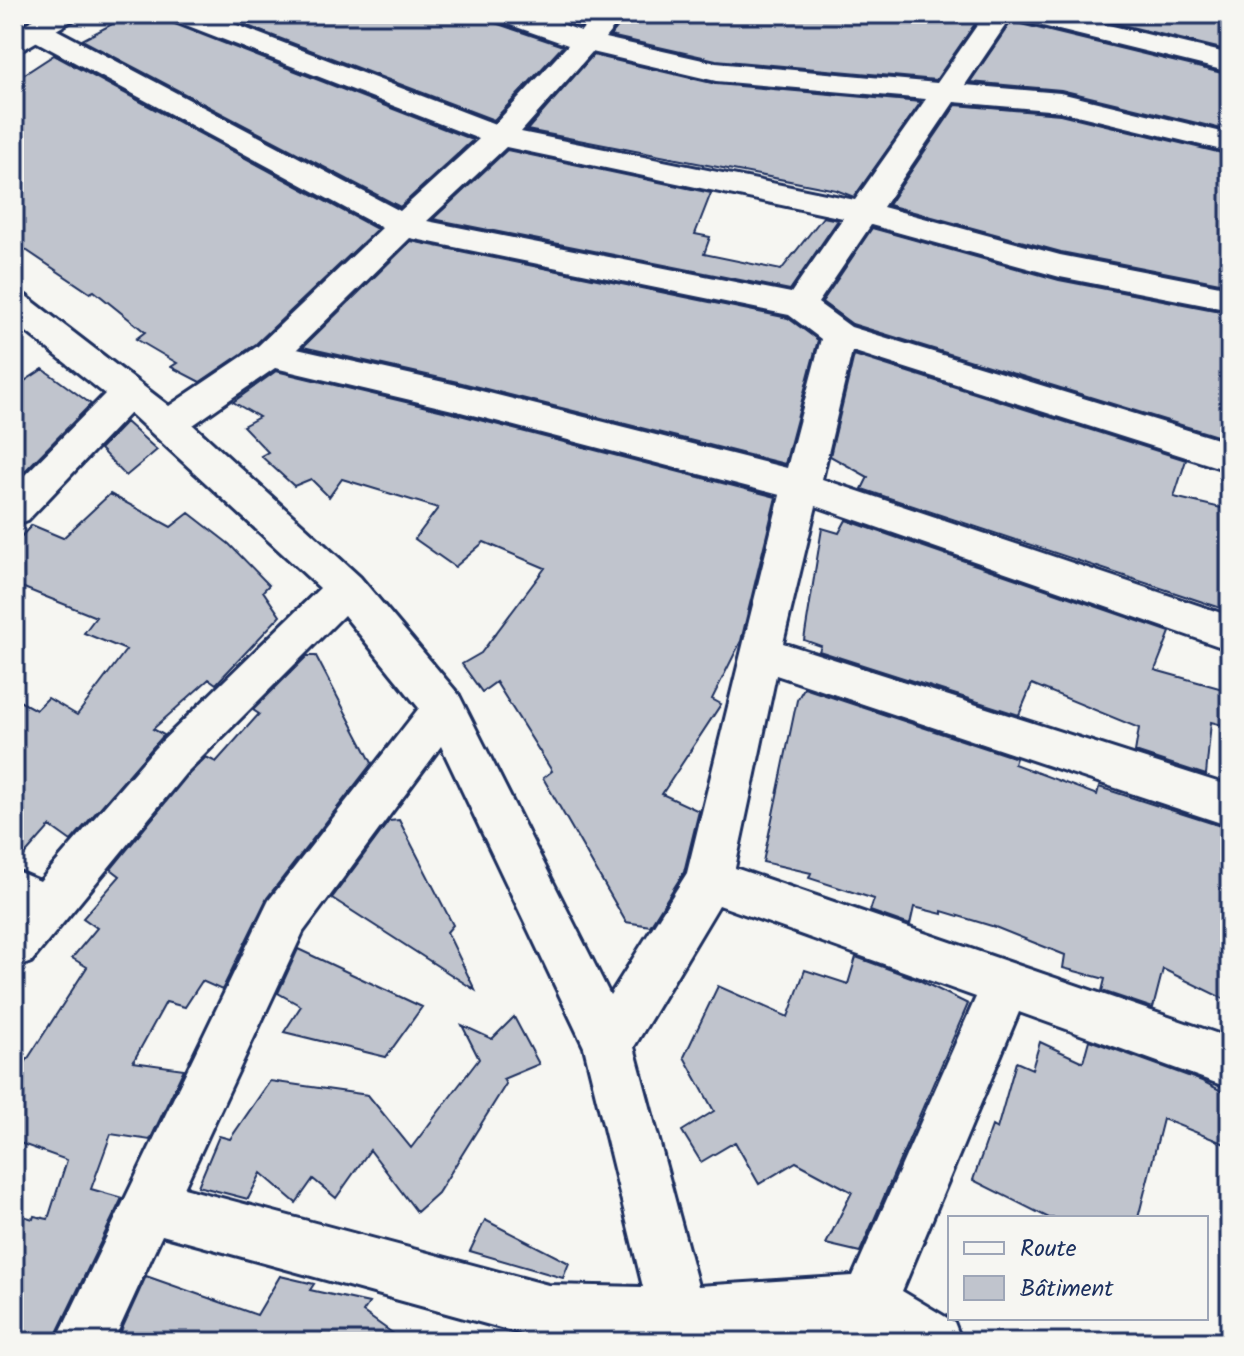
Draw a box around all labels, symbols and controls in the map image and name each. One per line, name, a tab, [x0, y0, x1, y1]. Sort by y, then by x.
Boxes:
legend	[948, 1216, 1208, 1320]
text: Route	[1020, 1230, 1077, 1269]
text: Bâtiment	[1020, 1270, 1114, 1309]

